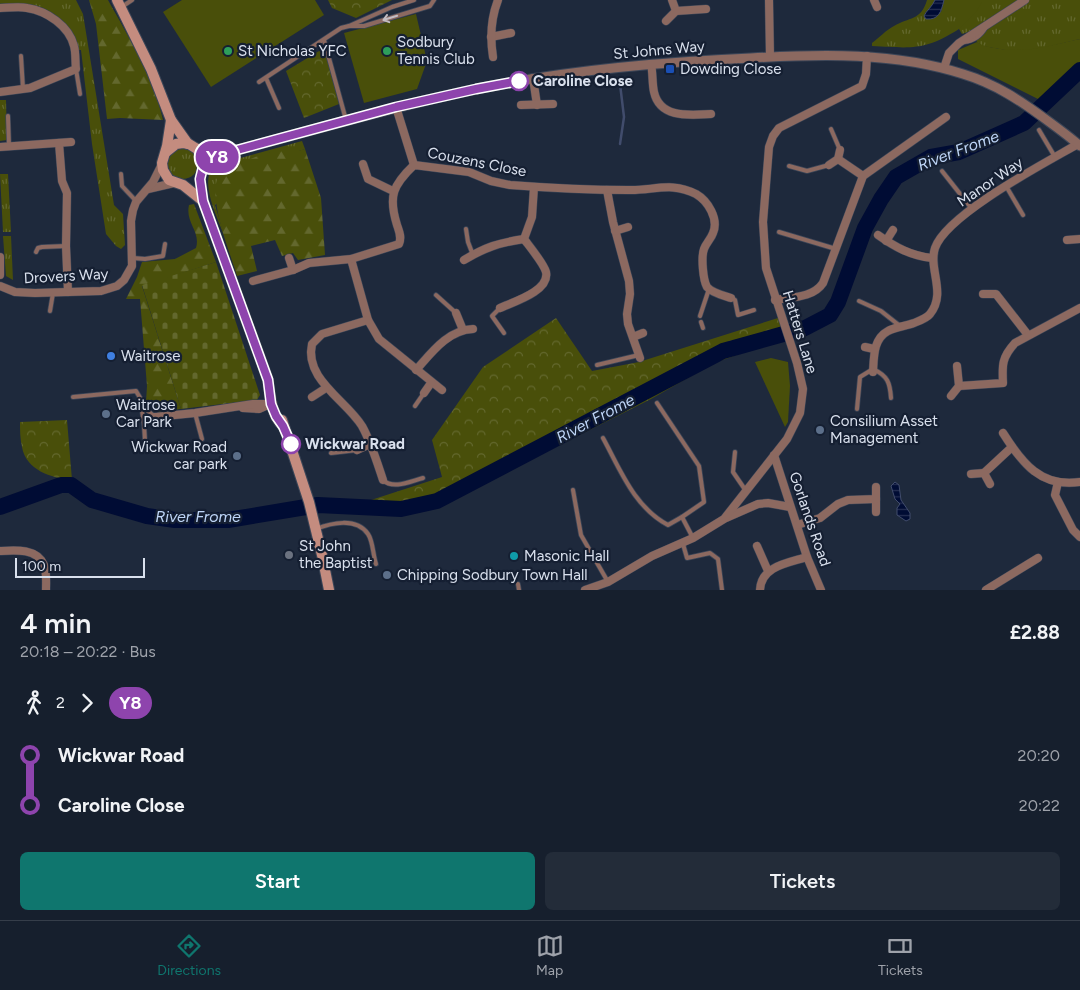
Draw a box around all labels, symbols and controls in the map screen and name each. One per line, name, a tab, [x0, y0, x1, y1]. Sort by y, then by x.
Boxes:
one-way arrow	[383, 14, 399, 23]
place label: Sodbury Tennis Club	[397, 33, 475, 68]
street label: St Johns Way	[613, 37, 706, 63]
place label: St Nicholas YFC	[238, 42, 347, 60]
marker: St Nicholas YFC	[222, 45, 234, 57]
marker: Sodbury Tennis Club	[381, 45, 393, 57]
place label: Dowding Close	[680, 60, 782, 78]
marker: Dowding Close	[664, 63, 676, 75]
marker: Caroline Close	[509, 71, 529, 91]
place label: Caroline Close	[533, 72, 634, 90]
water label: River Frome	[915, 126, 1002, 175]
line badge: Y8	[194, 141, 240, 173]
street label: Couzens Close	[426, 144, 528, 180]
text: Y8	[206, 146, 228, 168]
street label: Manor Way	[954, 153, 1026, 211]
street label: Drovers Way	[23, 265, 109, 287]
street label: Hatters Lane	[779, 288, 821, 376]
place label: Waitrose	[121, 347, 181, 365]
marker: Waitrose	[105, 350, 117, 362]
water label: River Frome	[553, 390, 638, 447]
place label: Waitrose Car Park	[116, 396, 176, 431]
marker: Waitrose Car Park	[100, 408, 112, 420]
place label: Consilium Asset Management	[830, 412, 938, 447]
marker: Consilium Asset Management	[814, 424, 826, 436]
marker: Wickwar Road	[281, 434, 301, 454]
place label: Wickwar Road	[305, 435, 405, 453]
place label: Wickwar Road car park	[131, 438, 228, 473]
marker: Wickwar Road car park	[231, 450, 243, 462]
street label: Gorlands Road	[785, 469, 835, 569]
water label: River Frome	[155, 507, 241, 526]
place label: St John the Baptist	[299, 537, 373, 572]
place label: Masonic Hall	[524, 547, 609, 565]
marker: St John the Baptist	[283, 549, 295, 561]
marker: Masonic Hall	[508, 550, 520, 562]
scale bar	[15, 555, 145, 578]
text: 100 m	[22, 558, 61, 575]
place label: Chipping Sodbury Town Hall	[397, 566, 588, 584]
marker: Chipping Sodbury Town Hall	[381, 569, 393, 581]
text: 4 min	[20, 606, 91, 640]
text: £2.88	[1010, 621, 1060, 644]
text: 20:18 – 20:22 · Bus	[20, 642, 156, 661]
icon: walk	[20, 689, 48, 717]
icon: forward	[73, 689, 101, 717]
text: Y8	[119, 692, 142, 714]
text: 2	[56, 693, 65, 712]
text: Wickwar Road	[58, 744, 184, 767]
text: 20:20	[1018, 746, 1060, 765]
text: Caroline Close	[58, 794, 185, 817]
text: 20:22	[1019, 796, 1060, 815]
button: Start	[20, 852, 535, 910]
button: Tickets	[545, 852, 1060, 910]
tab: Directions	[157, 932, 221, 979]
tab: Map	[536, 932, 564, 979]
tab: Tickets	[878, 932, 923, 979]

